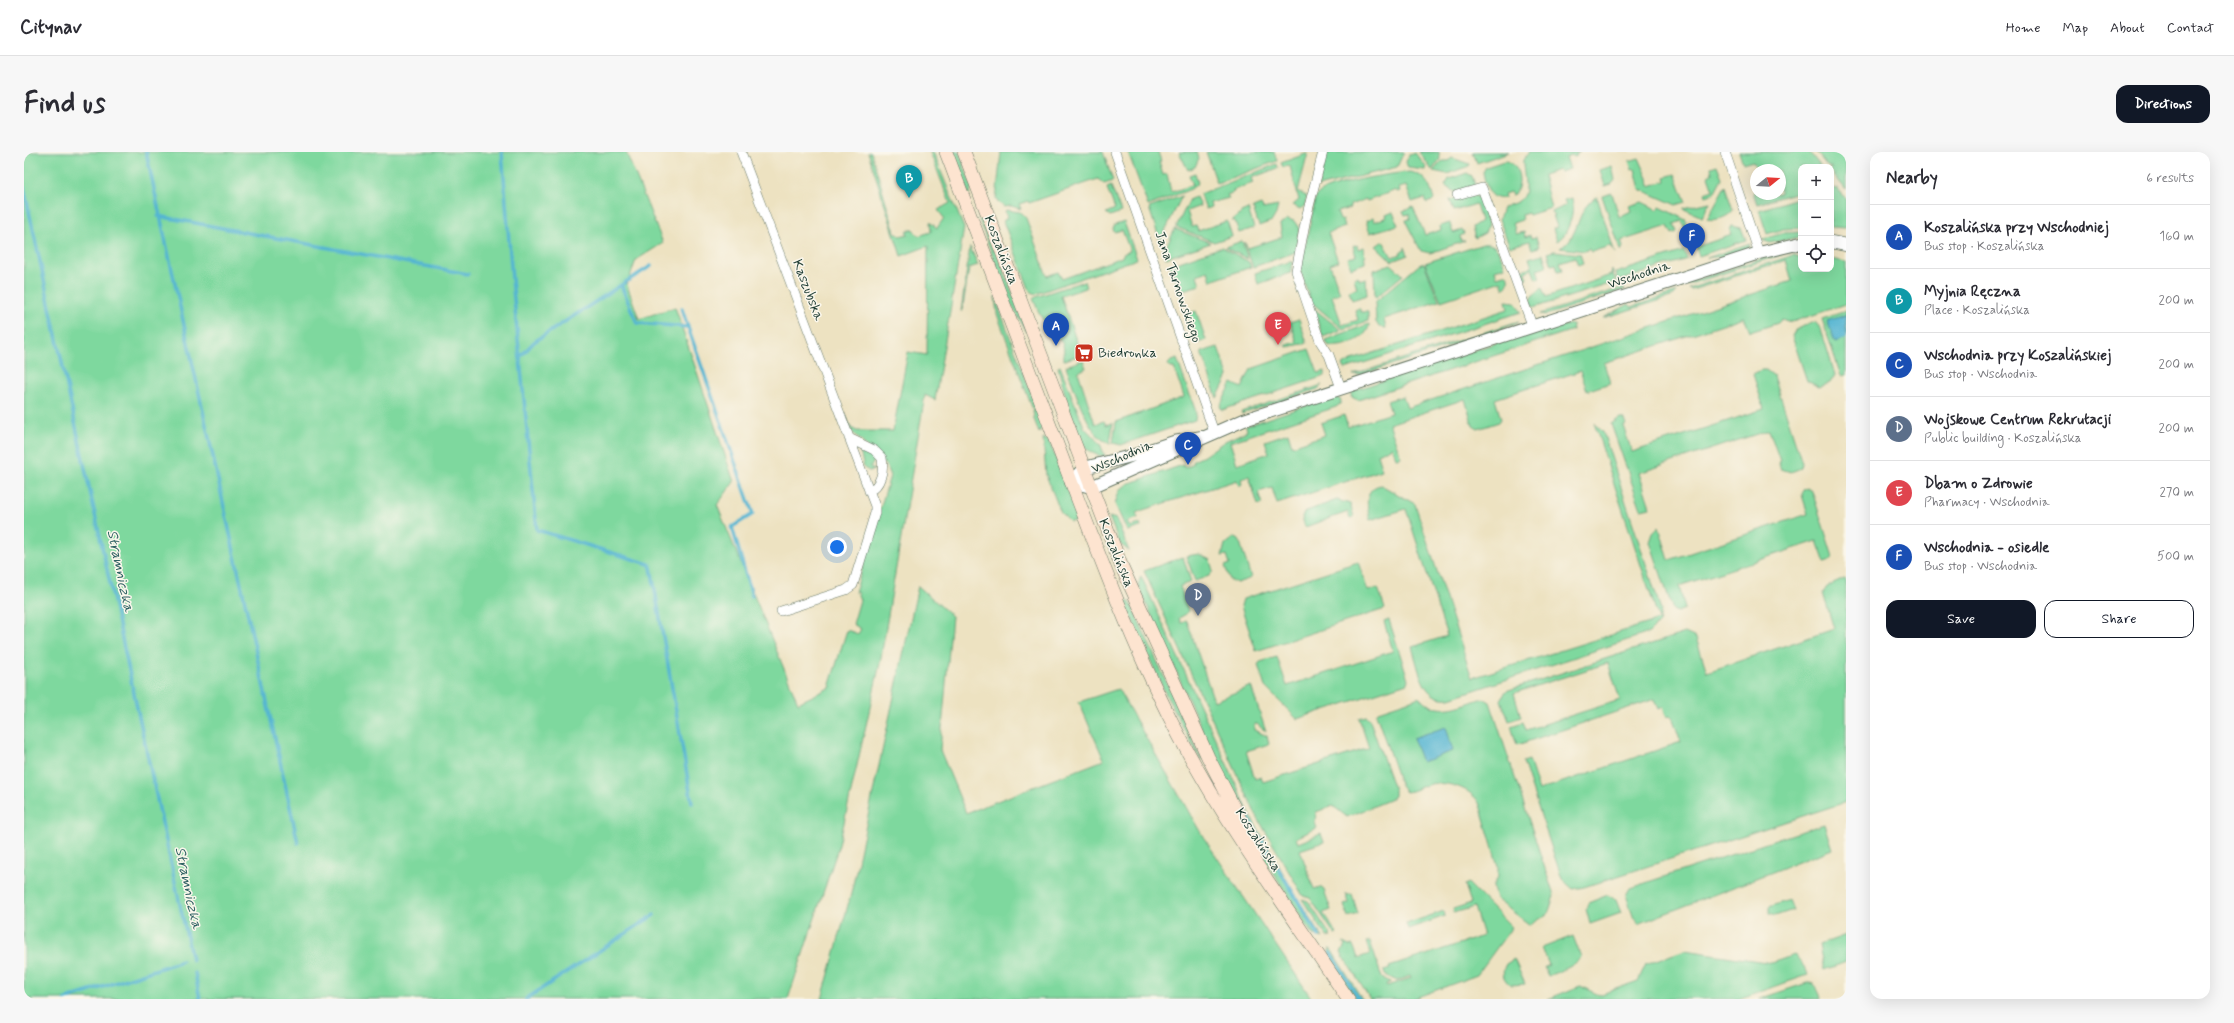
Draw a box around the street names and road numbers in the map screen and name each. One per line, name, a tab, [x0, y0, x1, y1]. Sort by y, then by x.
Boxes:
street label: Koszalińska	[980, 213, 1022, 287]
street label: Jana Tarnowskiego	[1150, 229, 1206, 345]
street label: Wschodnia	[1605, 256, 1673, 294]
street label: Kaszubska	[788, 257, 828, 324]
street label: Wschodnia	[1089, 436, 1156, 478]
street label: Koszalińska	[1094, 516, 1138, 590]
street label: Koszalińska	[1231, 805, 1285, 875]

